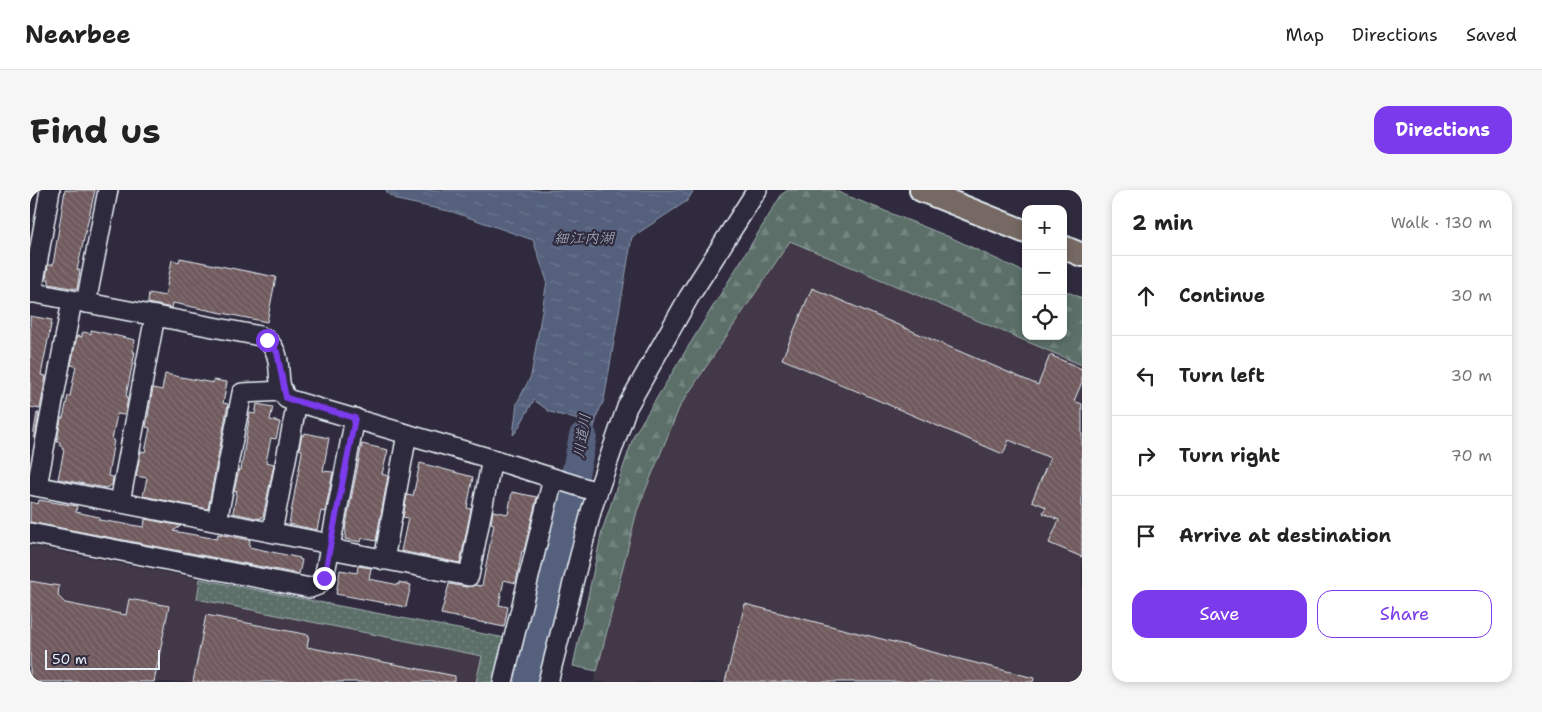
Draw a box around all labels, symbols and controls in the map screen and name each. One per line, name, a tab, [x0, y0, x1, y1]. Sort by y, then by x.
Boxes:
text: Nearbee	[25, 19, 131, 51]
text: Map	[1286, 23, 1324, 47]
text: Directions	[1352, 23, 1438, 47]
text: Saved	[1466, 23, 1517, 47]
button: Directions	[1374, 106, 1512, 154]
text: Find us	[30, 107, 161, 154]
map controls	[1022, 205, 1067, 340]
button: +	[1022, 205, 1067, 250]
text: 2 min	[1132, 209, 1193, 237]
text: Walk · 130 m	[1391, 212, 1492, 233]
water label: 細江内湖	[554, 228, 616, 248]
button: −	[1022, 250, 1067, 295]
icon: ahead	[1132, 282, 1160, 310]
text: Continue	[1179, 283, 1265, 308]
text: 30 m	[1451, 285, 1492, 306]
button: locate	[1022, 295, 1067, 340]
route start	[256, 329, 279, 352]
icon: left	[1132, 362, 1160, 390]
text: Turn left	[1179, 363, 1265, 388]
text: 30 m	[1451, 365, 1492, 386]
water label: 川道川	[569, 412, 595, 460]
icon: right	[1132, 442, 1160, 470]
text: Turn right	[1179, 443, 1280, 468]
text: 70 m	[1451, 445, 1492, 466]
icon: arrive	[1132, 522, 1160, 550]
text: Arrive at destination	[1179, 523, 1391, 548]
route end	[313, 567, 336, 590]
button: Save	[1132, 590, 1307, 638]
button: Share	[1317, 590, 1492, 638]
scale bar	[45, 647, 160, 670]
text: 50 m	[52, 650, 87, 668]

